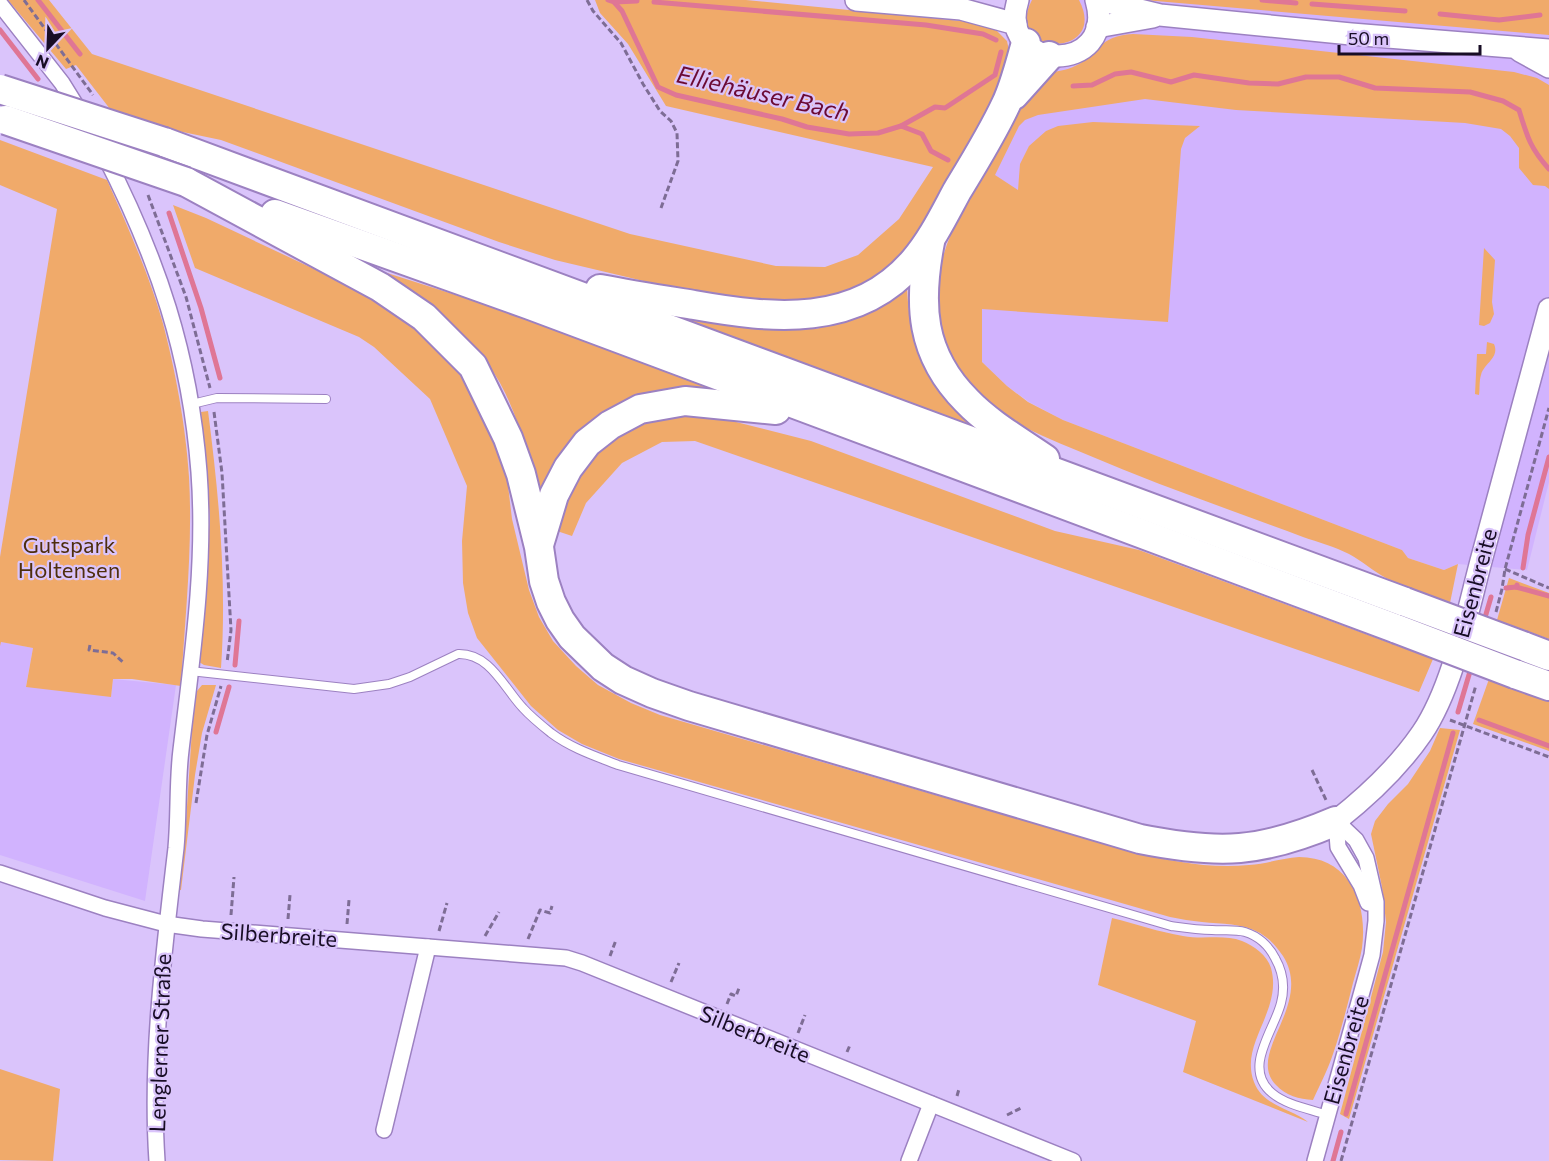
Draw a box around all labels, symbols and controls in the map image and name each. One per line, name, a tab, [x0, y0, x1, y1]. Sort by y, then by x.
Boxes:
north arrow	[18, 18, 78, 78]
scale bar	[1339, 18, 1480, 56]
text: 50 m	[1348, 27, 1389, 49]
text: N	[33, 51, 51, 73]
water label: Elliehäuser Bach	[674, 59, 852, 126]
street label: Eisenbreite	[1447, 525, 1502, 640]
park label: Gutspark Holtensen	[18, 531, 120, 583]
street label: Silberbreite	[220, 917, 338, 952]
street label: Lenglerner Straße	[143, 953, 176, 1133]
street label: Eisenbreite	[1317, 992, 1374, 1107]
street label: Silberbreite	[696, 999, 814, 1068]

